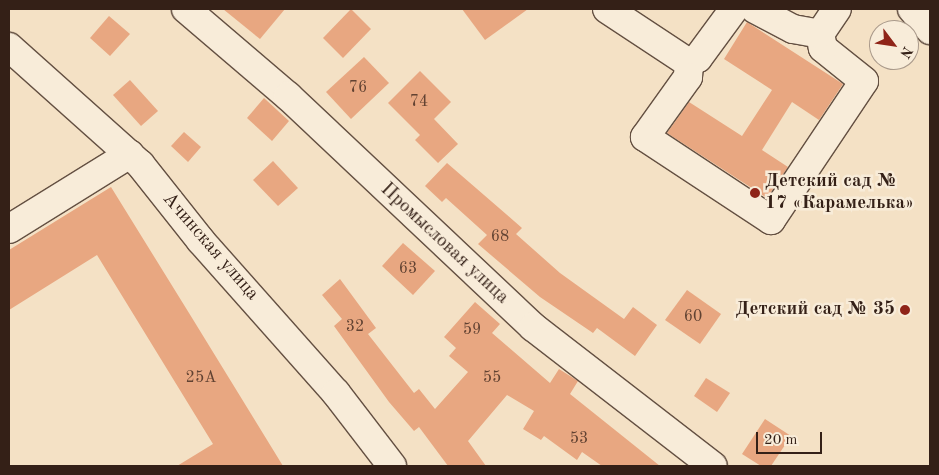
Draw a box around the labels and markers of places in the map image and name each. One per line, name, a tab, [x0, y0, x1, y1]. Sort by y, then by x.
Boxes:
place label: Детский сад № 17 «Карамелька»	[765, 171, 914, 215]
marker: Детский сад № 17 «Карамелька»	[749, 187, 761, 199]
place label: Детский сад № 35	[735, 299, 895, 321]
marker: Детский сад № 35	[899, 304, 911, 316]

